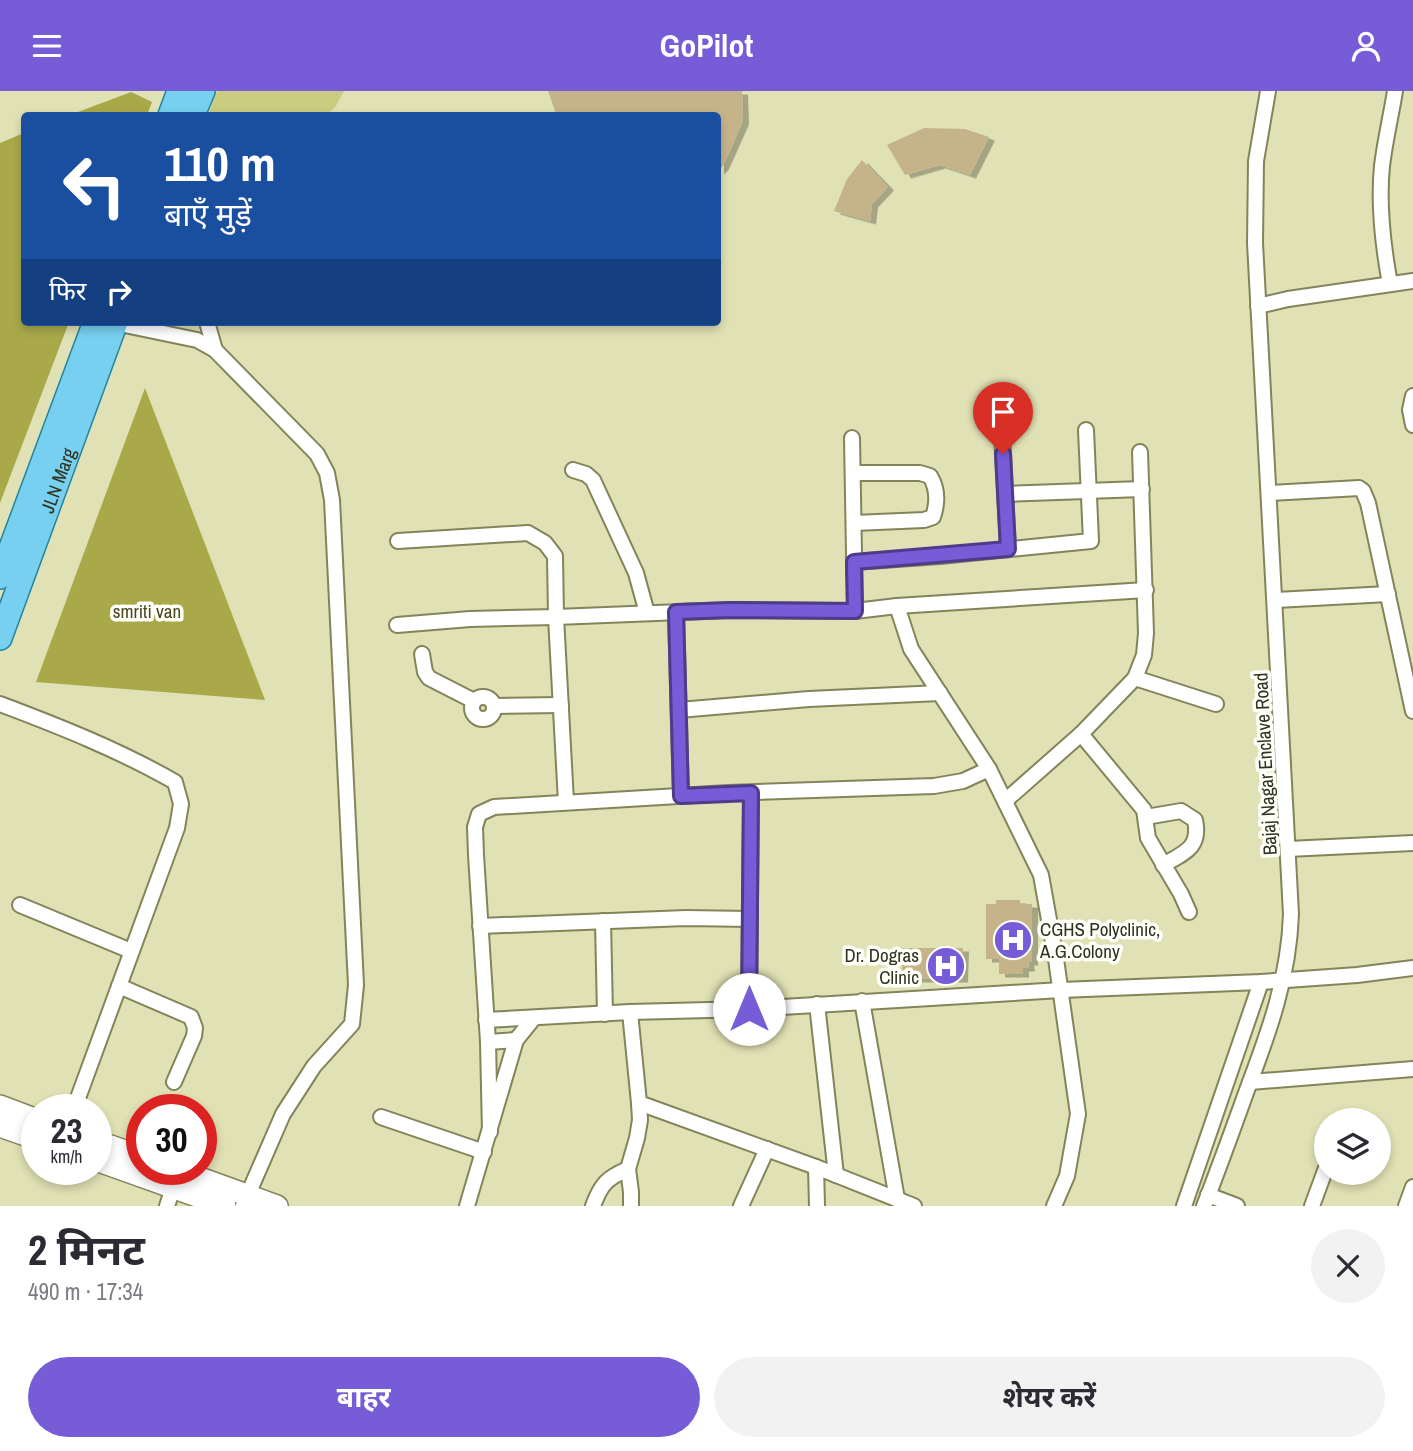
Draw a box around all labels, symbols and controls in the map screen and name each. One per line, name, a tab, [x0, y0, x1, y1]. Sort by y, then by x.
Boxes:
text: GoPilot	[660, 24, 753, 67]
icon: menu	[28, 27, 66, 65]
icon: person	[1347, 27, 1385, 65]
text: 110 m	[164, 130, 276, 196]
icon: left	[49, 140, 140, 231]
text: बाएँ मुड़ें	[164, 193, 252, 236]
text: फिर	[49, 273, 86, 308]
icon: right	[100, 273, 138, 311]
pin	[973, 382, 1033, 454]
icon: arrive	[984, 393, 1022, 431]
street label: JLN Marg	[34, 444, 82, 516]
park label: smriti van	[113, 598, 181, 624]
street label: Bajaj Nagar Enclave Road	[1247, 672, 1283, 856]
place label: CGHS Polyclinic, A.G.Colony	[1039, 916, 1160, 964]
hospital icon: CGHS Polyclinic, A.G.Colony	[992, 919, 1034, 961]
place label: Dr. Dogras Clinic	[845, 942, 919, 990]
hospital icon: Dr. Dogras Clinic	[925, 945, 967, 987]
position arrow	[712, 972, 786, 1046]
speed limit sign: 30	[126, 1094, 217, 1185]
text: 23	[51, 1107, 82, 1154]
map controls	[1314, 1108, 1391, 1185]
button: layers	[1314, 1108, 1391, 1185]
text: km/h	[51, 1144, 83, 1169]
text: 2 मिनट	[28, 1222, 145, 1278]
button: close	[1311, 1229, 1385, 1303]
text: 490 m · 17:34	[28, 1276, 143, 1307]
button: बाहर	[28, 1357, 700, 1437]
button: शेयर करें	[714, 1357, 1385, 1437]

